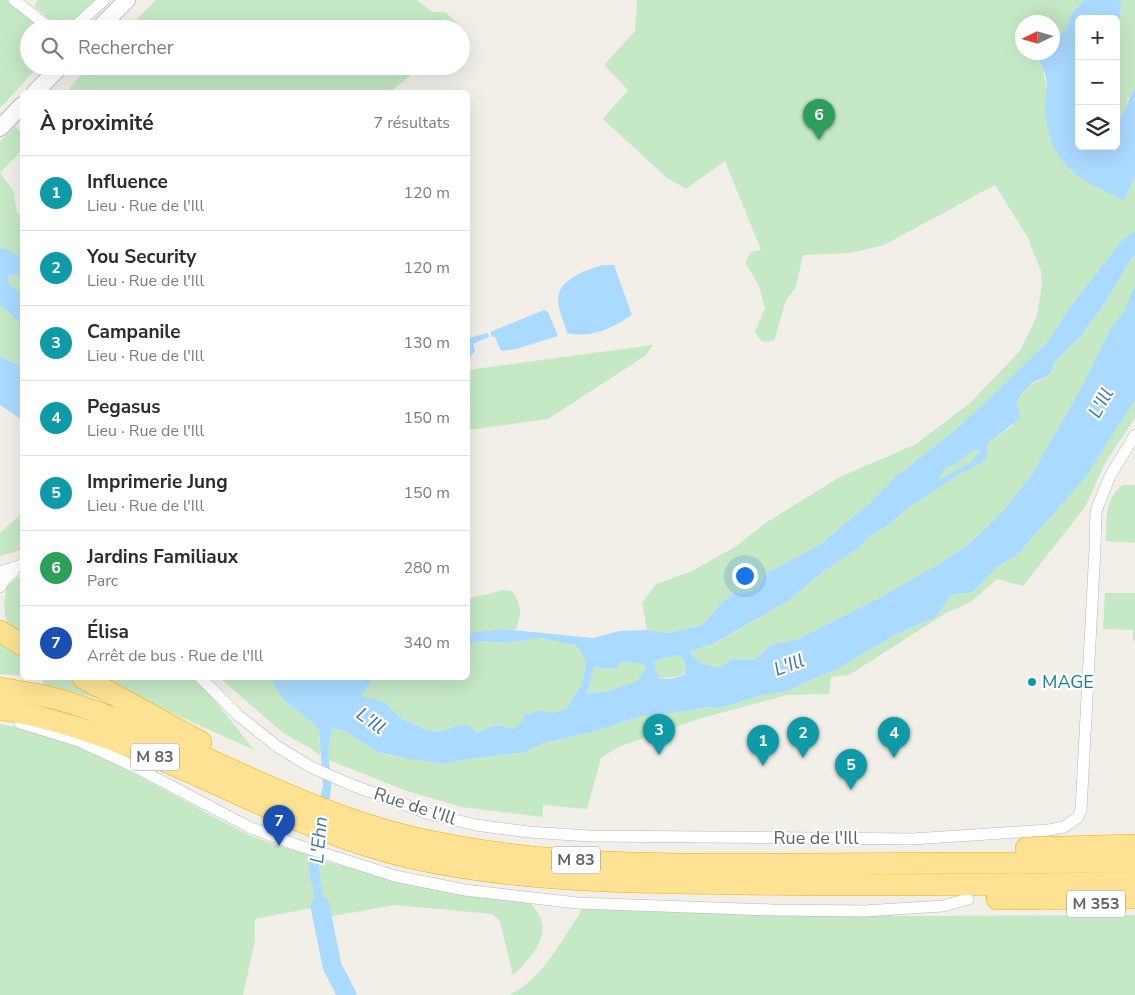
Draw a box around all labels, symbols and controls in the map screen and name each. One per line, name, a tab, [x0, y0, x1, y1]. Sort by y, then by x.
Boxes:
north arrow	[1015, 15, 1060, 60]
map controls	[1075, 15, 1120, 150]
button: +	[1075, 15, 1120, 60]
search box	[20, 20, 470, 75]
icon: search	[38, 34, 66, 62]
text: Rechercher	[78, 35, 173, 61]
button: −	[1075, 60, 1120, 105]
pin: 6	[803, 99, 835, 140]
button: layers	[1075, 105, 1120, 150]
text: À proximité	[40, 109, 154, 137]
text: 7 résultats	[374, 112, 450, 134]
text: Influence	[87, 169, 168, 195]
text: 1	[51, 182, 61, 204]
text: 120 m	[403, 182, 450, 204]
text: Lieu · Rue de l'Ill	[87, 195, 204, 217]
text: You Security	[87, 244, 196, 270]
text: 2	[51, 257, 61, 279]
text: 120 m	[403, 257, 450, 279]
text: Lieu · Rue de l'Ill	[87, 270, 204, 292]
text: Campanile	[87, 319, 181, 345]
text: 3	[51, 332, 61, 354]
text: 130 m	[403, 332, 450, 354]
text: Lieu · Rue de l'Ill	[87, 345, 204, 367]
water label: L'Ill	[1082, 383, 1120, 423]
text: Pegasus	[87, 394, 161, 420]
text: 4	[51, 407, 61, 429]
text: 150 m	[403, 407, 450, 429]
text: Lieu · Rue de l'Ill	[87, 420, 204, 442]
text: Imprimerie Jung	[87, 469, 228, 495]
text: 5	[51, 482, 61, 504]
text: 150 m	[403, 482, 450, 504]
text: Lieu · Rue de l'Ill	[87, 495, 204, 517]
text: Jardins Familiaux	[87, 544, 238, 570]
text: 6	[51, 557, 61, 579]
text: 280 m	[403, 557, 450, 579]
your location	[732, 563, 758, 589]
text: Parc	[87, 570, 118, 592]
text: Élisa	[87, 619, 129, 645]
text: 7	[51, 632, 61, 654]
text: 340 m	[403, 632, 450, 654]
text: Arrêt de bus · Rue de l'Ill	[87, 645, 264, 667]
water label: L'Ill	[770, 648, 808, 682]
place label: MAGE	[1042, 670, 1094, 694]
marker: MAGE	[1026, 676, 1038, 688]
water label: L'Ill	[351, 701, 391, 741]
pin: 3	[643, 714, 675, 755]
pin: 2	[787, 717, 819, 758]
pin: 4	[878, 717, 910, 758]
pin: 1	[747, 725, 779, 766]
road number: M 83	[131, 744, 179, 770]
pin: 5	[835, 749, 867, 790]
street label: Rue de l'Ill	[371, 781, 460, 831]
pin: 7	[263, 805, 295, 846]
water label: L'Ehn	[304, 815, 334, 865]
street label: Rue de l'Ill	[774, 826, 859, 850]
road number: M 83	[552, 846, 600, 874]
road number: M 353	[1067, 891, 1125, 918]

